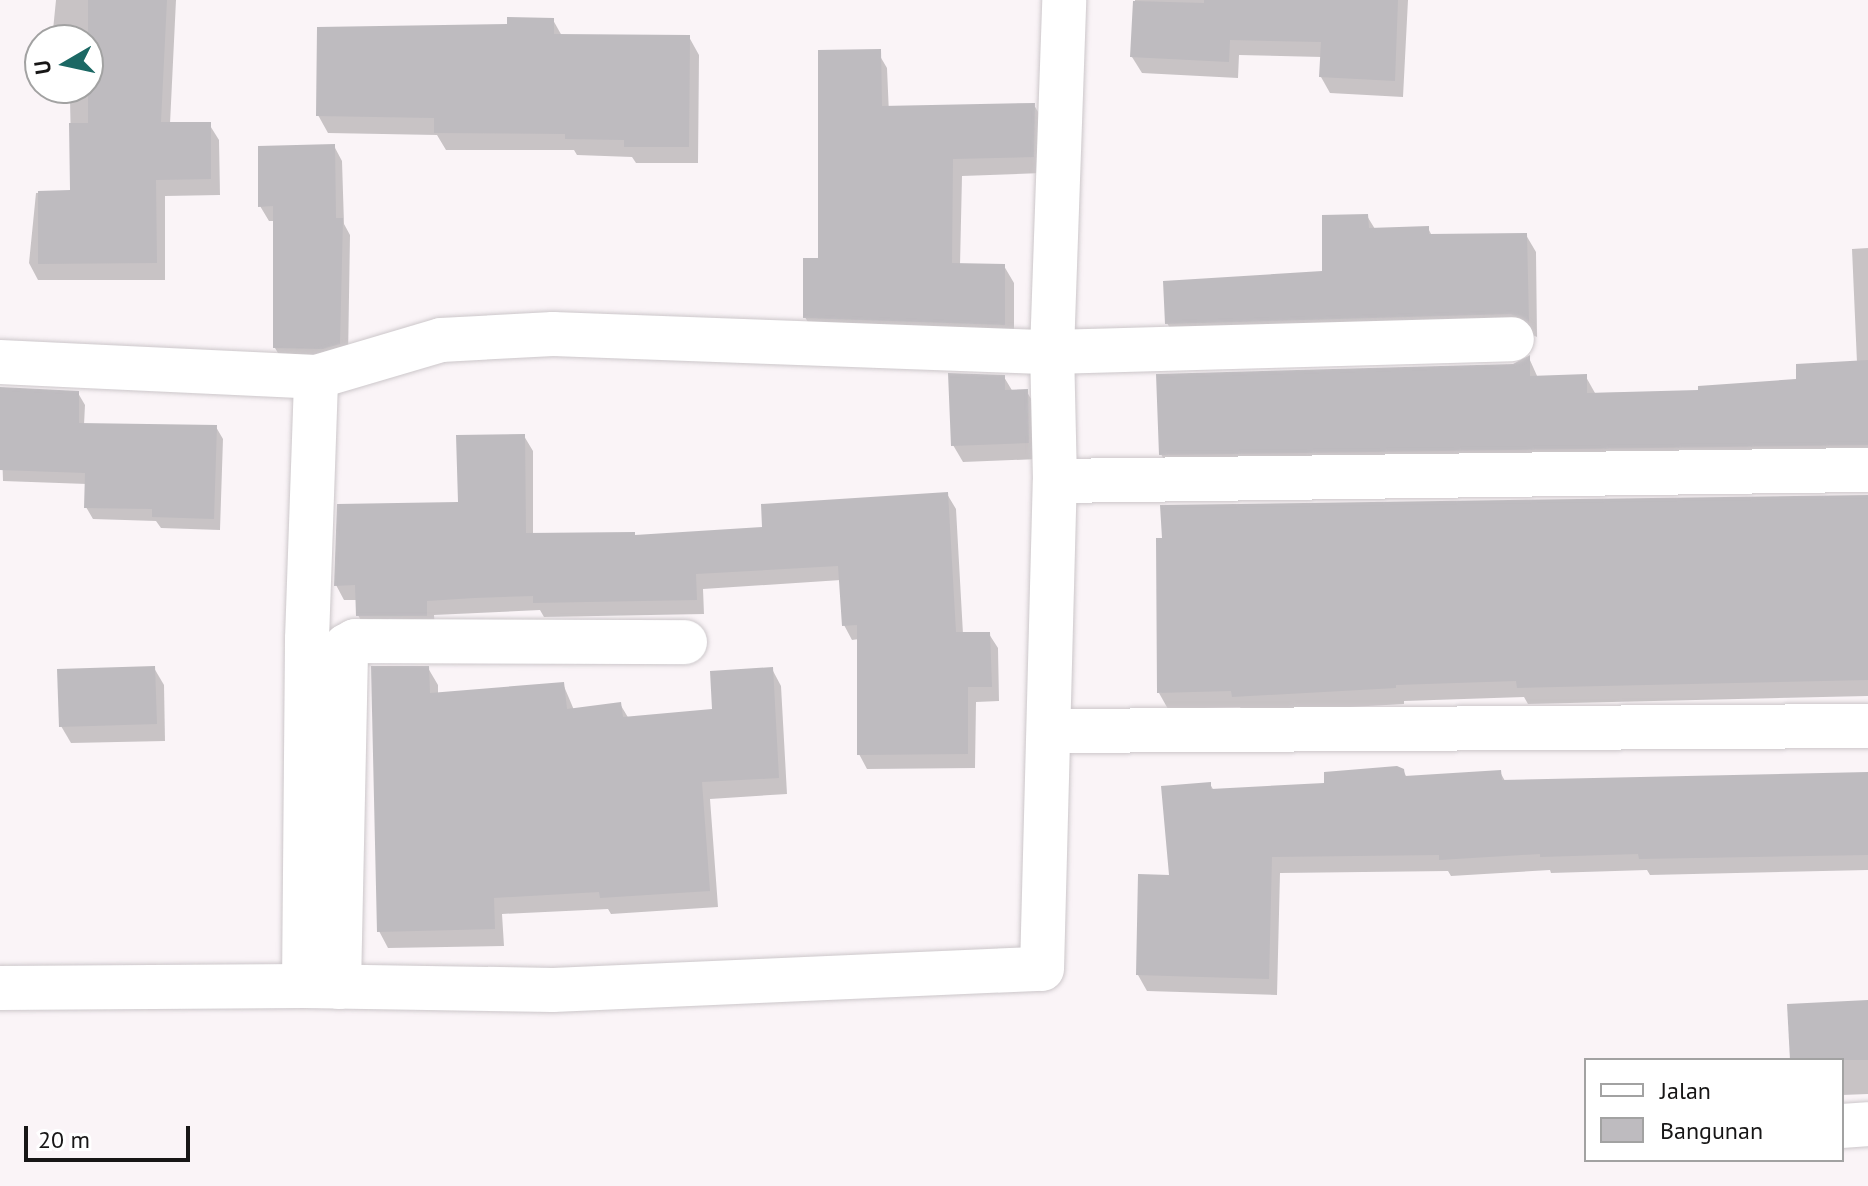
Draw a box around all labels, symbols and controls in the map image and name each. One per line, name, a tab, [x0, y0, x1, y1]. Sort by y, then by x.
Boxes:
north arrow	[24, 24, 104, 104]
text: U	[27, 58, 57, 76]
legend	[1584, 1058, 1844, 1162]
text: Jalan	[1660, 1075, 1711, 1106]
scale bar	[28, 1110, 194, 1160]
text: Bangunan	[1660, 1115, 1763, 1146]
text: 20 m	[38, 1124, 90, 1155]

